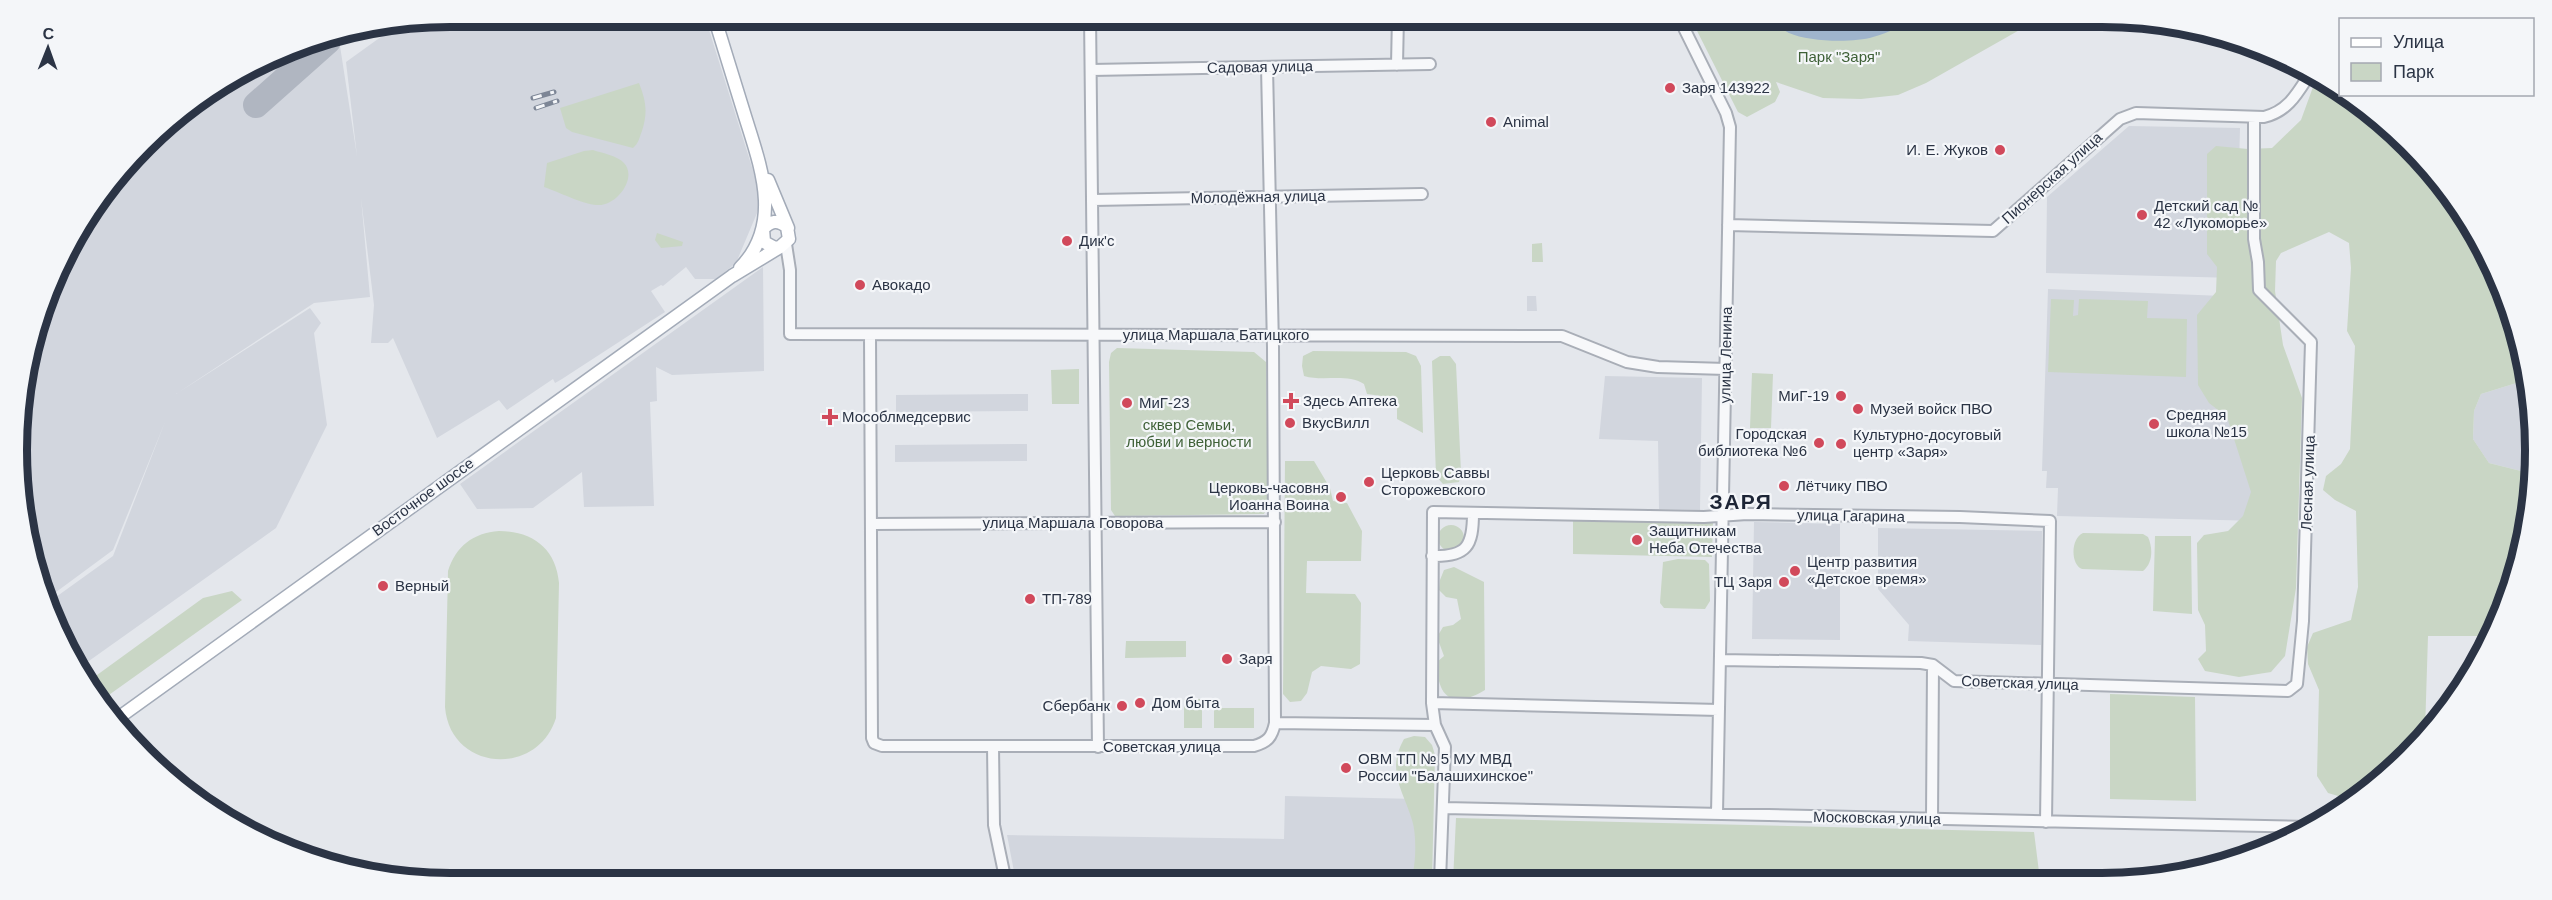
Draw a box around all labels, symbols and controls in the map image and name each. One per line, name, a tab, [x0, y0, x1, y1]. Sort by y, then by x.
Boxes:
north arrow	[18, 18, 78, 78]
legend	[2339, 18, 2534, 96]
text: С	[42, 25, 55, 42]
text: Улица	[2393, 32, 2445, 52]
park label: Парк "Заря"	[1798, 48, 1880, 65]
street label: Садовая улица	[1207, 57, 1314, 76]
text: Парк	[2393, 62, 2434, 82]
place label: Заря 143922	[1682, 79, 1770, 96]
marker: Заря 143922	[1663, 81, 1677, 95]
place label: Animal	[1503, 113, 1549, 130]
marker: Animal	[1484, 115, 1498, 129]
street label: Пионерская улица	[1998, 128, 2106, 227]
place label: И. Е. Жуков	[1906, 141, 1988, 158]
marker: И. Е. Жуков	[1993, 143, 2007, 157]
street label: Молодёжная улица	[1190, 187, 1326, 206]
place label: Детский сад № 42 «Лукоморье»	[2154, 197, 2267, 231]
marker: Детский сад № 42 «Лукоморье»	[2135, 208, 2149, 222]
place label: Дик'с	[1079, 232, 1115, 249]
marker: Дик'с	[1060, 234, 1074, 248]
place label: Авокадо	[872, 276, 930, 293]
marker: Авокадо	[853, 278, 867, 292]
street label: улица Ленина	[1716, 306, 1735, 404]
street label: улица Маршала Батицкого	[1123, 326, 1309, 343]
place label: МиГ-19	[1778, 387, 1829, 404]
marker: МиГ-19	[1834, 389, 1848, 403]
place label: Здесь Аптека	[1303, 392, 1398, 409]
place label: МиГ-23	[1139, 394, 1190, 411]
marker: Здесь Аптека	[1284, 394, 1298, 408]
marker: МиГ-23	[1120, 396, 1134, 410]
place label: Музей войск ПВО	[1870, 400, 1992, 417]
marker: Музей войск ПВО	[1851, 402, 1865, 416]
place label: Средняя школа №15	[2166, 406, 2247, 440]
place label: Мособлмедсервис	[842, 408, 971, 425]
marker: Мособлмедсервис	[823, 410, 837, 424]
place label: ВкусВилл	[1302, 414, 1369, 431]
park label: сквер Семьи, любви и верности	[1126, 416, 1252, 450]
marker: ВкусВилл	[1283, 416, 1297, 430]
marker: Средняя школа №15	[2147, 417, 2161, 431]
place label: Городская библиотека №6	[1698, 425, 1807, 459]
place label: Культурно-досуговый центр «Заря»	[1853, 426, 2001, 460]
street label: Лесная улица	[2297, 434, 2318, 531]
marker: Городская библиотека №6	[1812, 436, 1826, 450]
marker: Культурно-досуговый центр «Заря»	[1834, 437, 1848, 451]
street label: Восточное шоссе	[369, 454, 477, 539]
place label: Церковь Саввы Сторожевского	[1381, 464, 1490, 498]
marker: Церковь Саввы Сторожевского	[1362, 475, 1376, 489]
place label: Лётчику ПВО	[1796, 477, 1888, 494]
place label: Церковь-часовня Иоанна Воина	[1209, 479, 1330, 513]
marker: Лётчику ПВО	[1777, 479, 1791, 493]
marker: Церковь-часовня Иоанна Воина	[1334, 490, 1348, 504]
district label: ЗАРЯ	[1710, 490, 1772, 513]
street label: улица Гагарина	[1797, 506, 1906, 525]
street label: улица Маршала Говорова	[983, 514, 1164, 531]
place label: Защитникам Неба Отечества	[1649, 522, 1762, 556]
marker: Защитникам Неба Отечества	[1630, 533, 1644, 547]
place label: Центр развития «Детское время»	[1807, 553, 1927, 587]
marker: Центр развития «Детское время»	[1788, 564, 1802, 578]
place label: ТЦ Заря	[1714, 573, 1772, 590]
marker: ТЦ Заря	[1777, 575, 1791, 589]
place label: Верный	[395, 577, 449, 594]
marker: Верный	[376, 579, 390, 593]
place label: ТП-789	[1042, 590, 1092, 607]
marker: ТП-789	[1023, 592, 1037, 606]
place label: Заря	[1239, 650, 1273, 667]
marker: Заря	[1220, 652, 1234, 666]
street label: Советская улица	[1961, 672, 2080, 693]
place label: Дом быта	[1152, 694, 1220, 711]
marker: Дом быта	[1133, 696, 1147, 710]
place label: Сбербанк	[1043, 697, 1110, 714]
marker: Сбербанк	[1115, 699, 1129, 713]
street label: Советская улица	[1103, 738, 1222, 755]
place label: ОВМ ТП № 5 МУ МВД России "Балашихинское"	[1358, 750, 1533, 784]
marker: ОВМ ТП № 5 МУ МВД России "Балашихинское"	[1339, 761, 1353, 775]
street label: Московская улица	[1813, 808, 1942, 827]

